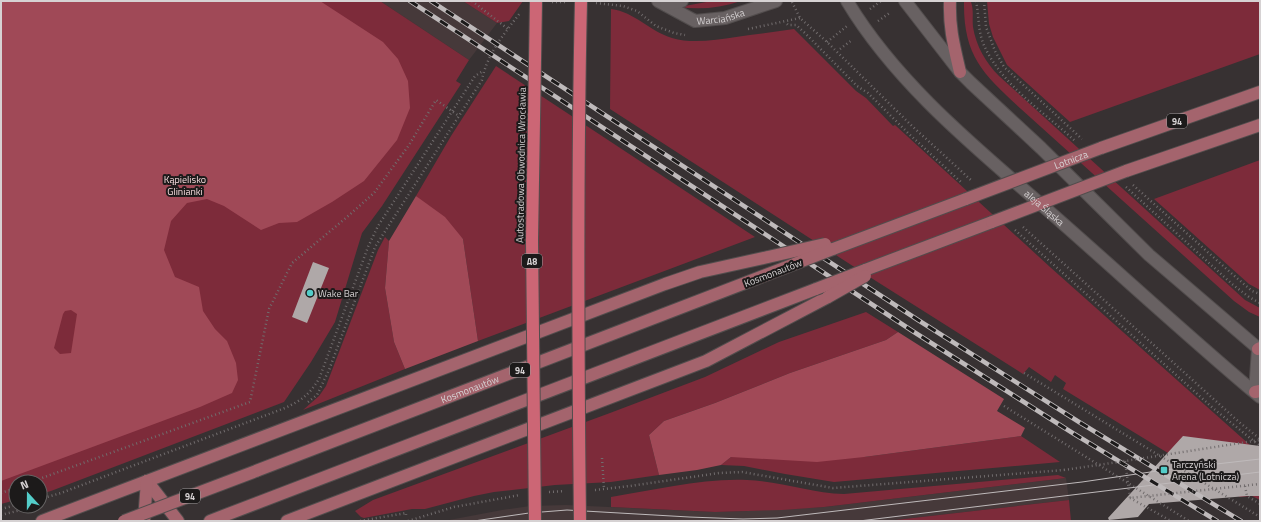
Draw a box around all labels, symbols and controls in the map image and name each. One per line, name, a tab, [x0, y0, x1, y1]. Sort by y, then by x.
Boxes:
street label: Warciańska	[696, 5, 746, 28]
street label: Autostradowa Obwodnica Wrocławia	[512, 87, 530, 243]
road number: 94	[1167, 114, 1187, 128]
street label: Lotnicza	[1052, 146, 1090, 173]
park label: Kąpielisko Glinianki	[164, 172, 206, 199]
street label: aleja Śląska	[1021, 186, 1068, 229]
road number: A8	[522, 254, 542, 268]
street label: Kosmonautów	[742, 255, 805, 291]
place label: Wake Bar	[318, 286, 359, 301]
marker: Wake Bar	[305, 288, 315, 298]
road number: 94	[510, 363, 530, 377]
street label: Kosmonautów	[438, 371, 501, 407]
place label: Tarczyński Arena (Lotnicza)	[1172, 457, 1240, 484]
marker: Tarczyński Arena (Lotnicza)	[1159, 465, 1169, 475]
north arrow	[8, 474, 48, 514]
text: N	[18, 476, 31, 493]
road number: 94	[180, 489, 200, 503]

